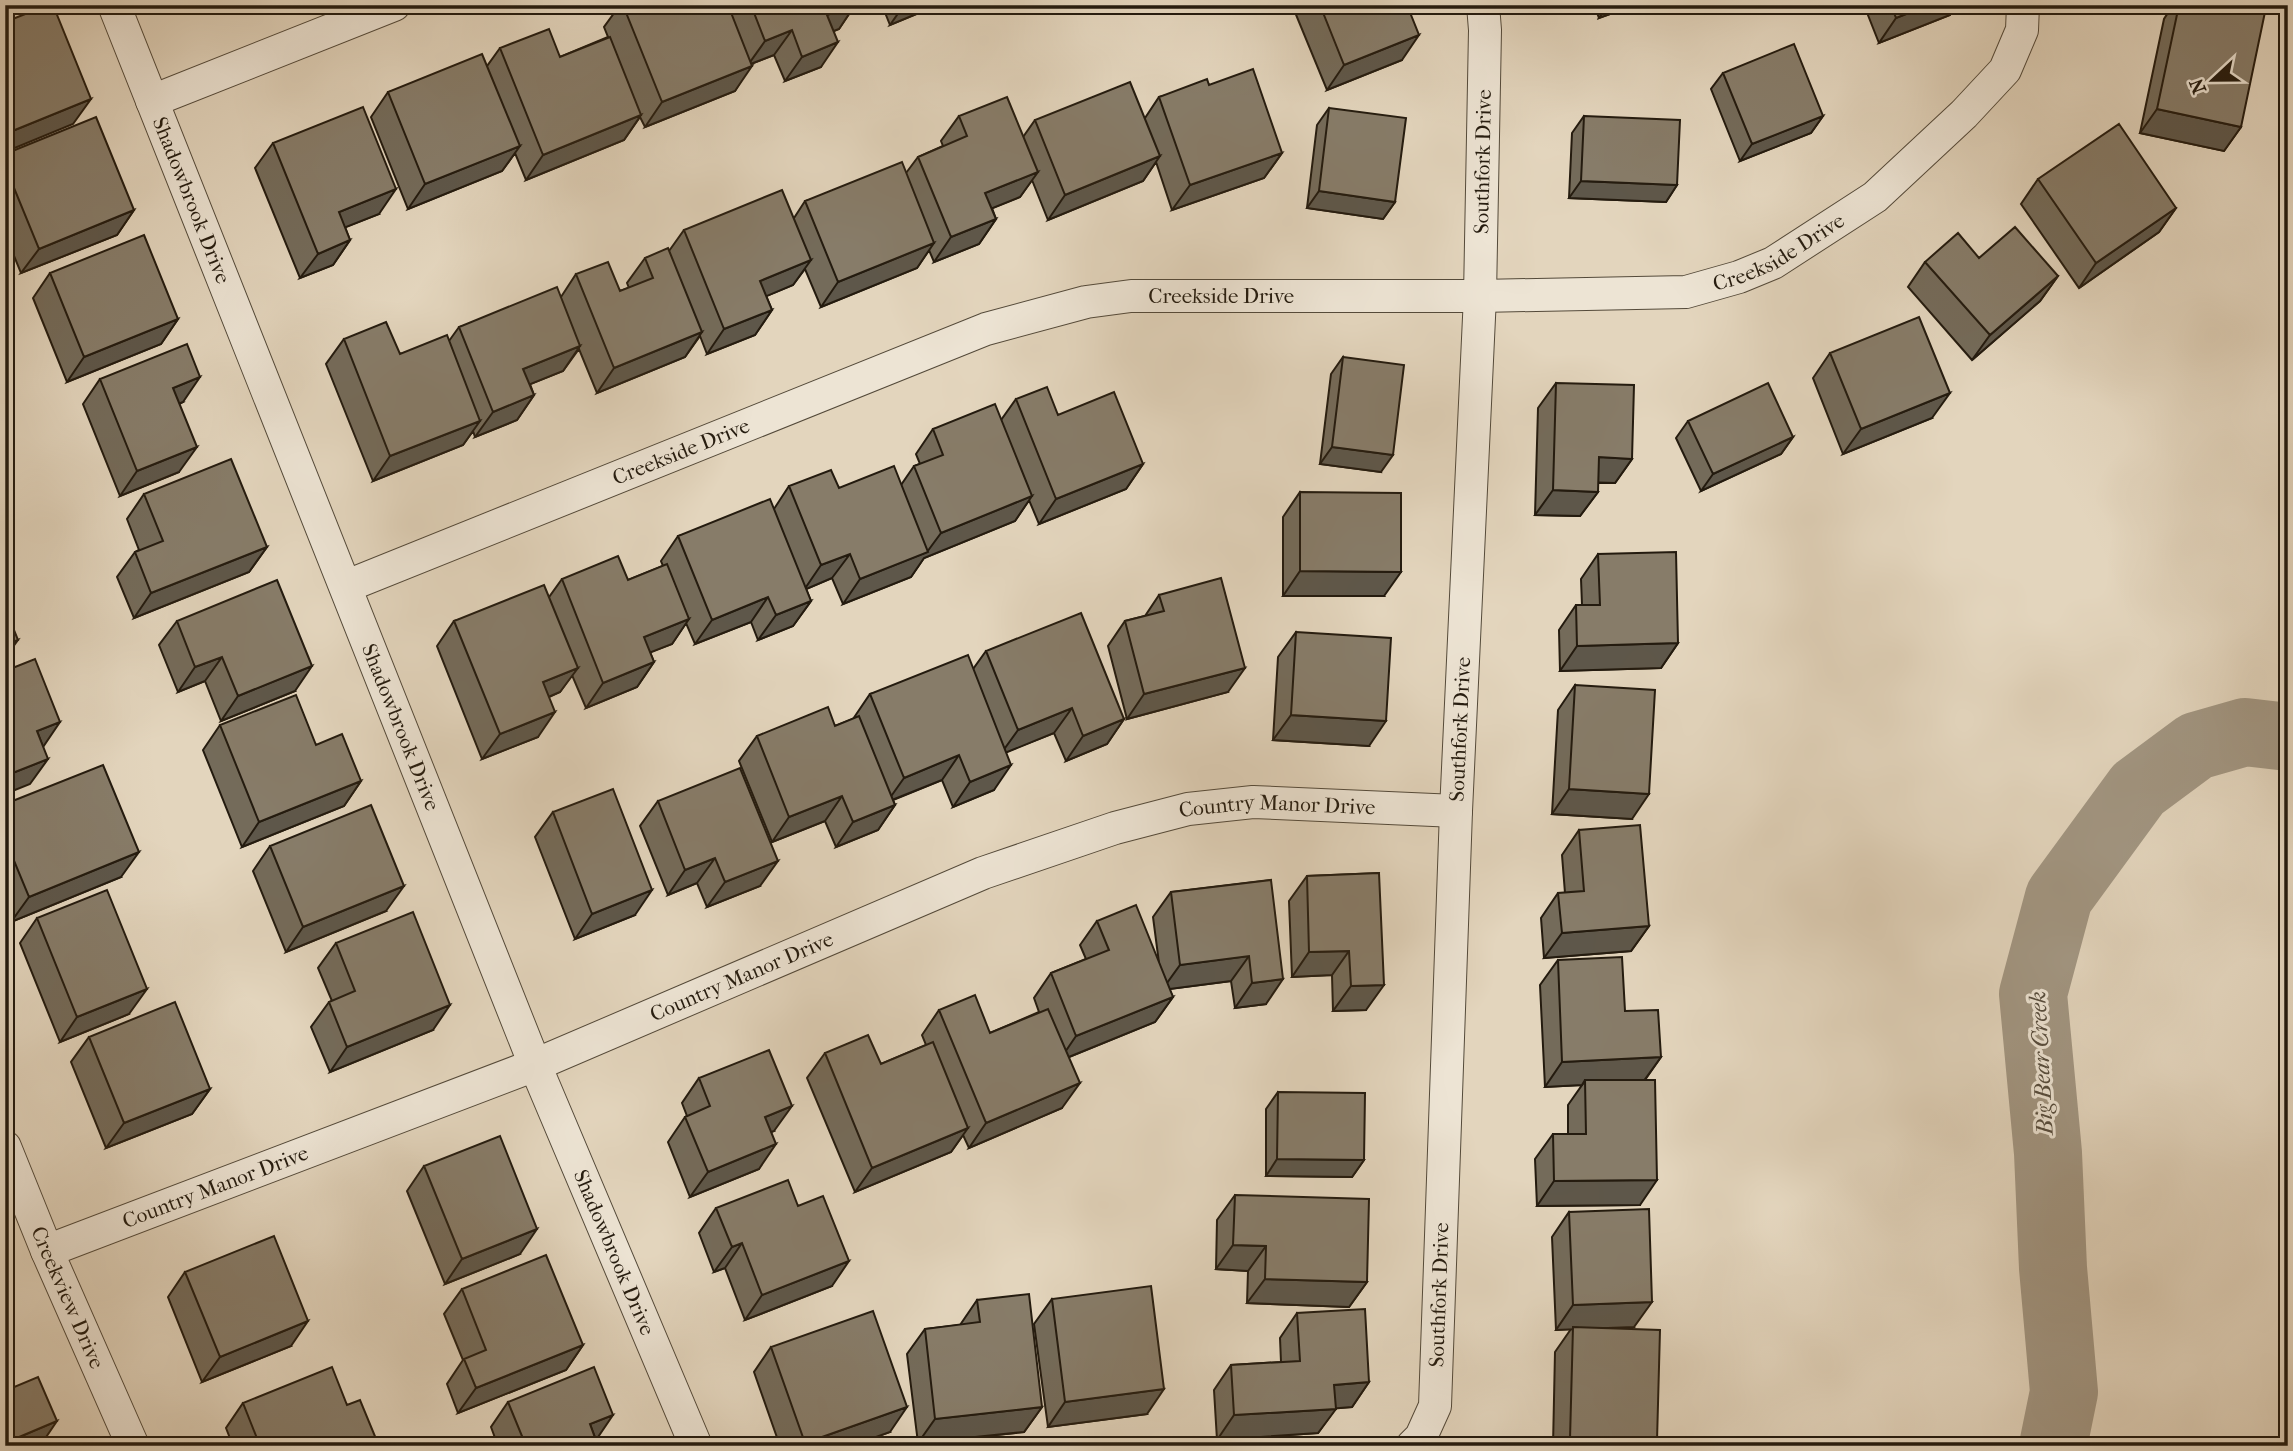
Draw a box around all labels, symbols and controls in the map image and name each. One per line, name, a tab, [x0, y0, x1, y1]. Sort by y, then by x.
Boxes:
north arrow	[2178, 46, 2248, 116]
text: N	[2185, 75, 2211, 97]
street label: Southfork Drive	[1469, 89, 1496, 234]
street label: Shadowbrook Drive	[148, 113, 235, 287]
street label: Creekside Drive	[1710, 208, 1849, 296]
street label: Creekside Drive	[1148, 284, 1294, 308]
street label: Creekside Drive	[609, 413, 753, 490]
street label: Shadowbrook Drive	[357, 640, 445, 814]
street label: Southfork Drive	[1444, 656, 1475, 802]
street label: Country Manor Drive	[1176, 790, 1376, 823]
street label: Country Manor Drive	[646, 927, 837, 1026]
water label: Big Bear Creek	[2024, 990, 2059, 1138]
street label: Country Manor Drive	[119, 1141, 312, 1233]
street label: Shadowbrook Drive	[569, 1166, 660, 1339]
street label: Southfork Drive	[1424, 1222, 1453, 1368]
street label: Creekview Drive	[26, 1223, 109, 1372]

